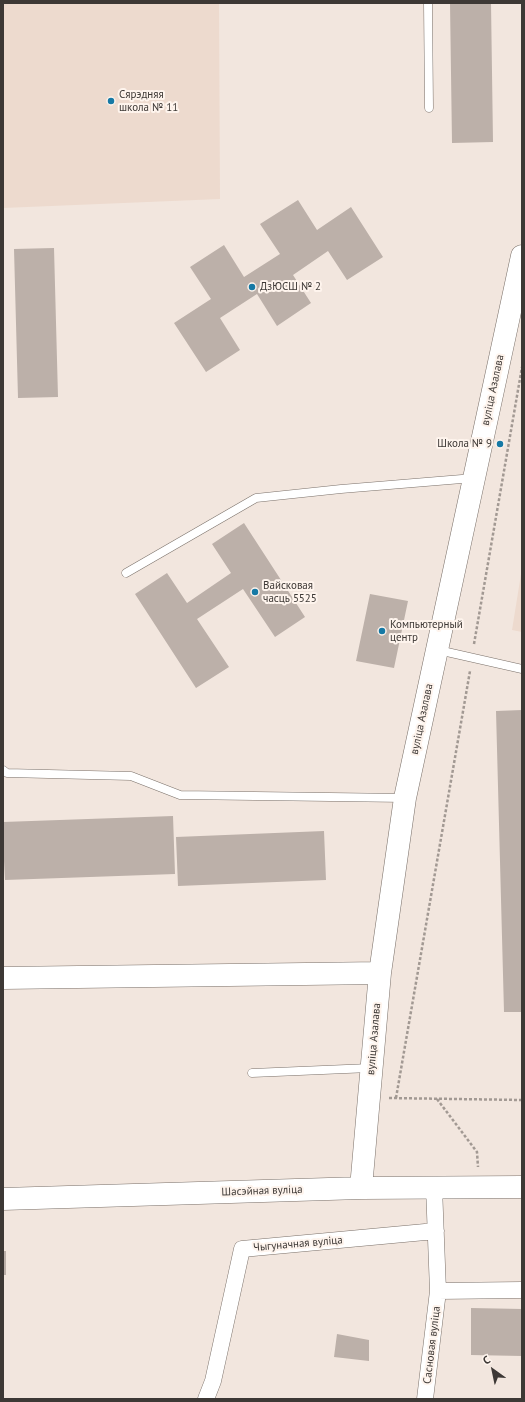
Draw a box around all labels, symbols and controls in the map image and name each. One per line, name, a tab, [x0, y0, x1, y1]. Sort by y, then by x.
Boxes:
place label: Сярэдняя школа № 11	[119, 88, 178, 114]
marker: Сярэдняя школа № 11	[106, 96, 116, 106]
place label: ДзЮСШ № 2	[260, 280, 321, 294]
marker: ДзЮСШ № 2	[247, 282, 257, 292]
street label: вуліца Азалава	[479, 353, 507, 427]
place label: Школа № 9	[437, 437, 492, 451]
marker: Школа № 9	[495, 439, 505, 449]
place label: Вайсковая часць 5525	[263, 579, 317, 605]
marker: Вайсковая часць 5525	[250, 587, 260, 597]
place label: Компьютерный центр	[390, 618, 463, 644]
marker: Компьютерный центр	[377, 626, 387, 636]
street label: вуліца Азалава	[408, 682, 436, 756]
street label: вуліца Азалава	[364, 1003, 384, 1075]
street label: Шасэйная вуліца	[221, 1183, 303, 1199]
street label: Чыгуначная вуліца	[253, 1234, 343, 1254]
street label: Сасновая вуліца	[421, 1305, 443, 1385]
north arrow	[473, 1350, 513, 1390]
text: С	[480, 1352, 493, 1367]

